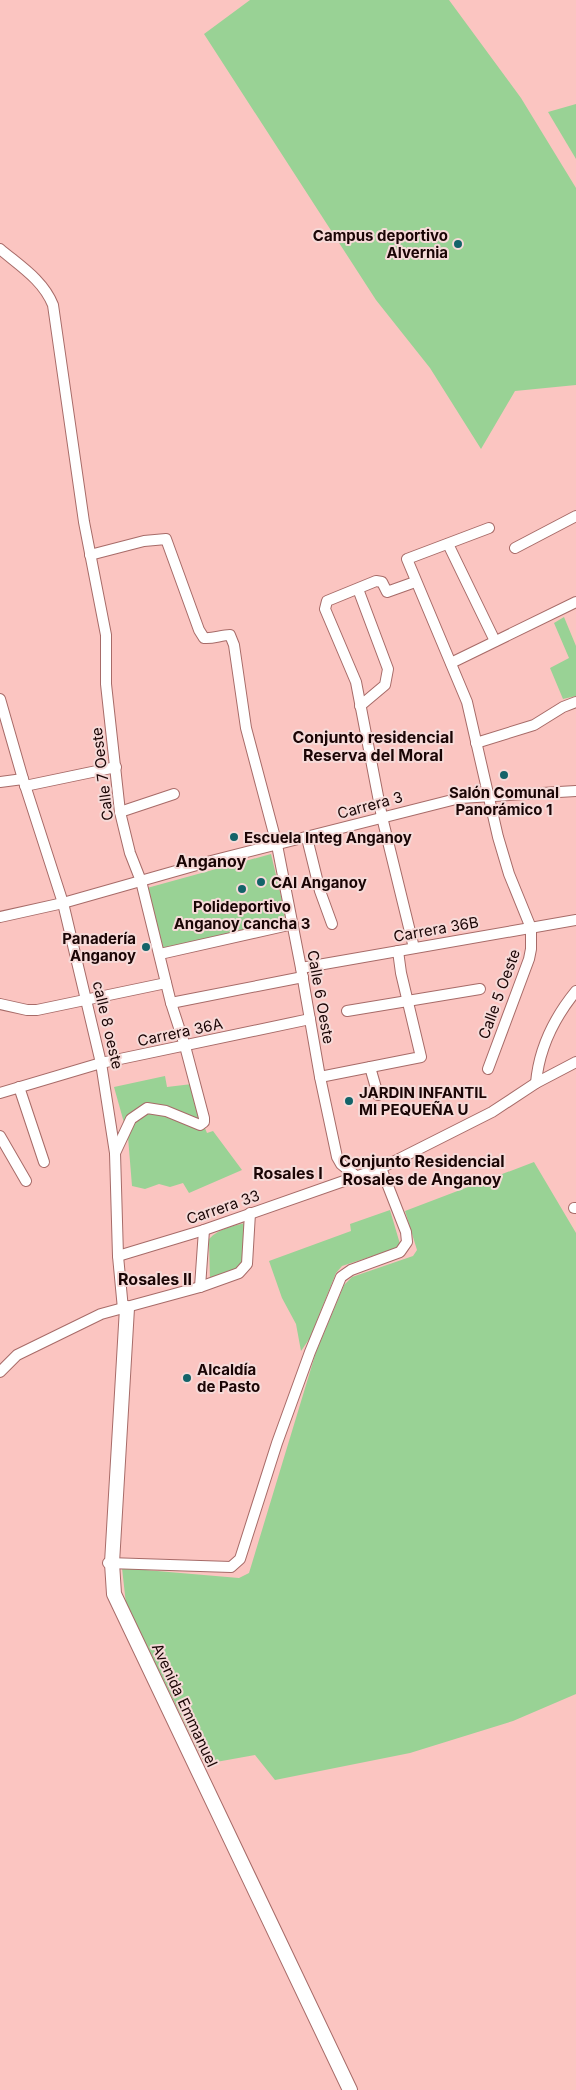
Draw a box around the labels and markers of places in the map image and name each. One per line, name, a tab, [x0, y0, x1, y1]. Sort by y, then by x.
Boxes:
place label: Campus deportivo Alvernia	[313, 226, 448, 262]
marker: Campus deportivo Alvernia	[452, 238, 464, 250]
marker: Salón Comunal Panorámico 1	[498, 769, 510, 781]
place label: Salón Comunal Panorámico 1	[449, 783, 559, 819]
place label: Escuela Integ Anganoy	[244, 828, 412, 847]
marker: Escuela Integ Anganoy	[228, 831, 240, 843]
place label: CAI Anganoy	[271, 873, 367, 892]
marker: CAI Anganoy	[255, 876, 267, 888]
marker: Polideportivo Anganoy cancha 3	[236, 883, 248, 895]
place label: Polideportivo Anganoy cancha 3	[174, 897, 310, 933]
place label: Panadería Anganoy	[62, 929, 136, 965]
marker: Panadería Anganoy	[140, 941, 152, 953]
place label: JARDIN INFANTIL MI PEQUEÑA U	[359, 1083, 487, 1119]
marker: JARDIN INFANTIL MI PEQUEÑA U	[343, 1095, 355, 1107]
place label: Alcaldía de Pasto	[197, 1360, 260, 1396]
marker: Alcaldía de Pasto	[181, 1372, 193, 1384]

